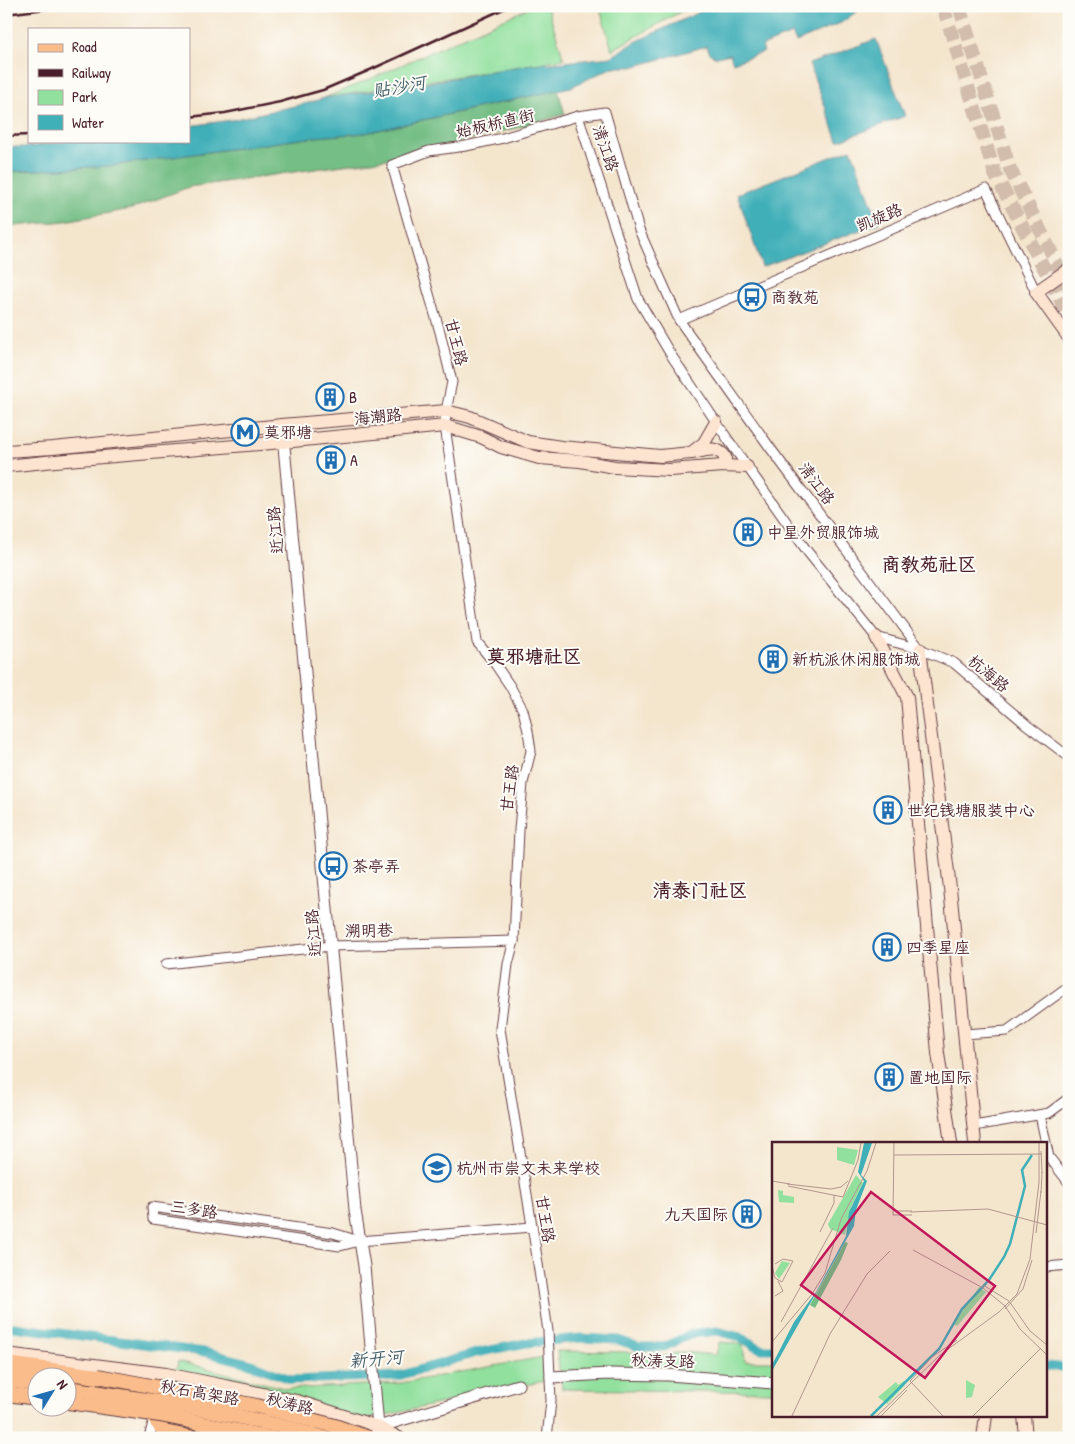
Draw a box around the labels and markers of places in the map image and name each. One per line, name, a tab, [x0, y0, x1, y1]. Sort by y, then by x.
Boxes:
bus stop icon: 商教苑	[737, 282, 767, 312]
place label: 商教苑	[771, 286, 819, 308]
building icon: B	[315, 382, 345, 412]
place label: B	[349, 386, 357, 408]
metro station icon: 莫邪塘	[230, 417, 260, 447]
place label: 莫邪塘	[264, 421, 312, 443]
building icon: A	[316, 445, 346, 475]
place label: A	[350, 449, 358, 471]
building icon: 中星外贸服饰城	[733, 517, 763, 547]
place label: 中星外贸服饰城	[767, 521, 879, 543]
building icon: 新杭派休闲服饰城	[758, 644, 788, 674]
place label: 新杭派休闲服饰城	[792, 648, 920, 670]
building icon: 世纪钱塘服装中心	[873, 795, 903, 825]
place label: 世纪钱塘服装中心	[907, 799, 1035, 821]
bus stop icon: 茶亭弄	[318, 851, 348, 881]
place label: 茶亭弄	[352, 855, 400, 877]
building icon: 四季星座	[872, 932, 902, 962]
place label: 四季星座	[906, 936, 970, 958]
building icon: 置地国际	[874, 1062, 904, 1092]
place label: 置地国际	[908, 1066, 972, 1088]
school or university icon: 杭州市崇文未来学校	[422, 1153, 452, 1183]
place label: 杭州市崇文未来学校	[456, 1157, 600, 1179]
building icon: 九天国际	[732, 1199, 762, 1229]
place label: 九天国际	[664, 1203, 728, 1225]

